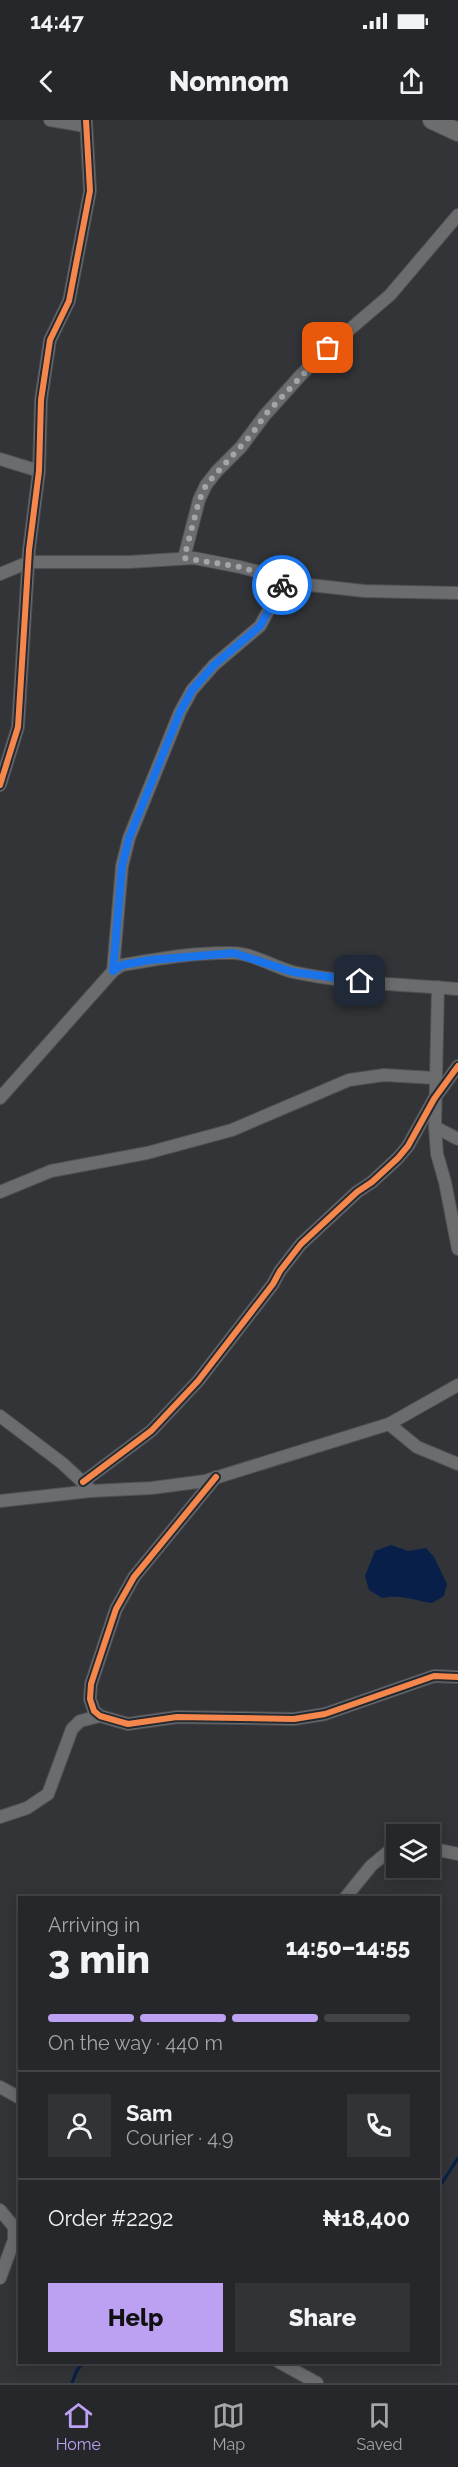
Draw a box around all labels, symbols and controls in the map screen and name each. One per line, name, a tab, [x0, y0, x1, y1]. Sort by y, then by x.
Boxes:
text: 14:47	[30, 8, 84, 34]
icon: back	[30, 65, 63, 98]
icon: share	[395, 65, 428, 98]
text: Nomnom	[169, 66, 289, 97]
pin	[302, 322, 353, 373]
icon: bag	[311, 331, 344, 364]
courier	[252, 555, 312, 615]
icon: bike	[266, 569, 299, 602]
pin	[334, 955, 385, 1006]
icon: home	[343, 964, 376, 997]
map controls	[386, 1824, 440, 1878]
button: layers	[386, 1824, 440, 1878]
text: Arriving in	[48, 1913, 140, 1937]
text: 14:50–14:55	[286, 1934, 410, 1960]
text: 3 min	[48, 1936, 150, 1982]
text: On the way · 440 m	[48, 2031, 223, 2055]
button: person	[48, 2094, 111, 2157]
button: phone	[347, 2094, 410, 2157]
text: Sam	[126, 2100, 173, 2126]
text: Courier · 4.9	[126, 2126, 234, 2150]
text: Order #2292	[48, 2205, 174, 2231]
text: ₦18,400	[322, 2205, 410, 2231]
button: Help	[48, 2283, 223, 2352]
button: Share	[235, 2283, 410, 2352]
tab: Home	[56, 2399, 101, 2454]
tab: Map	[212, 2399, 245, 2454]
tab: Saved	[357, 2399, 402, 2454]

